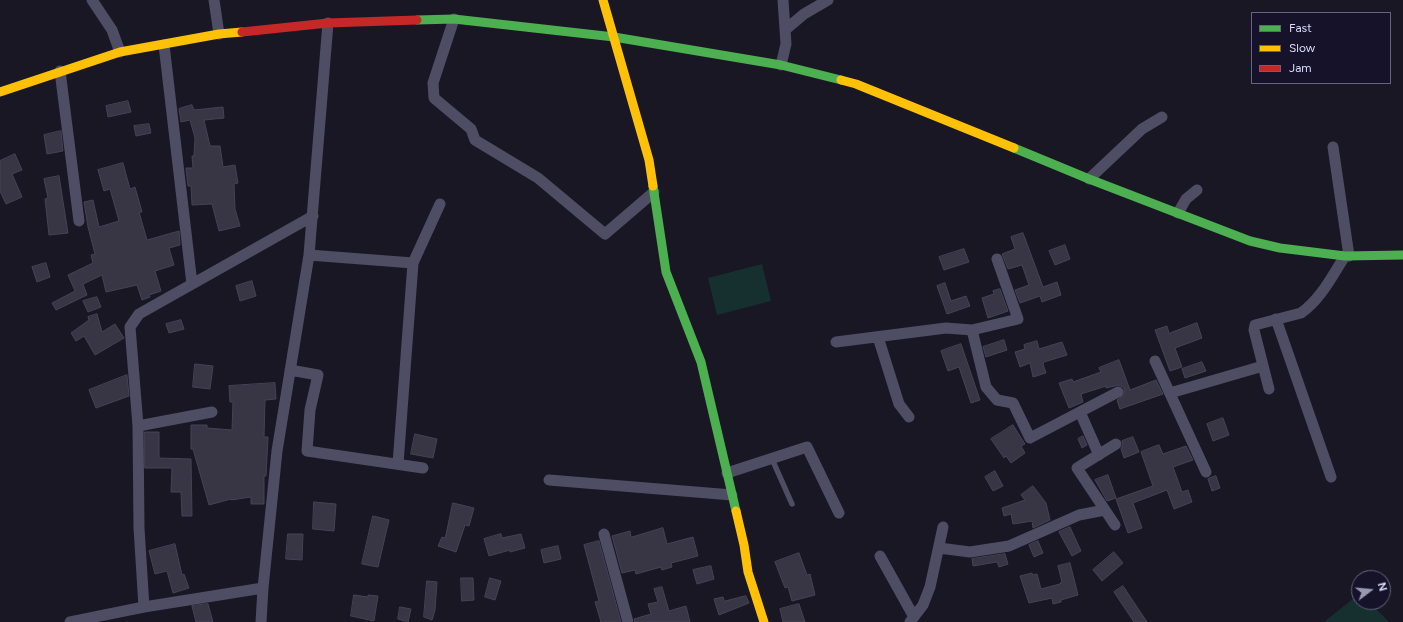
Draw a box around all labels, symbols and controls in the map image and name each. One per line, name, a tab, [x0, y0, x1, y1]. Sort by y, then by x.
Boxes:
legend	[1251, 12, 1391, 84]
text: Fast	[1289, 21, 1312, 35]
text: Slow	[1289, 41, 1315, 55]
text: Jam	[1289, 61, 1312, 75]
north arrow	[1351, 570, 1391, 610]
text: N	[1375, 581, 1389, 593]

